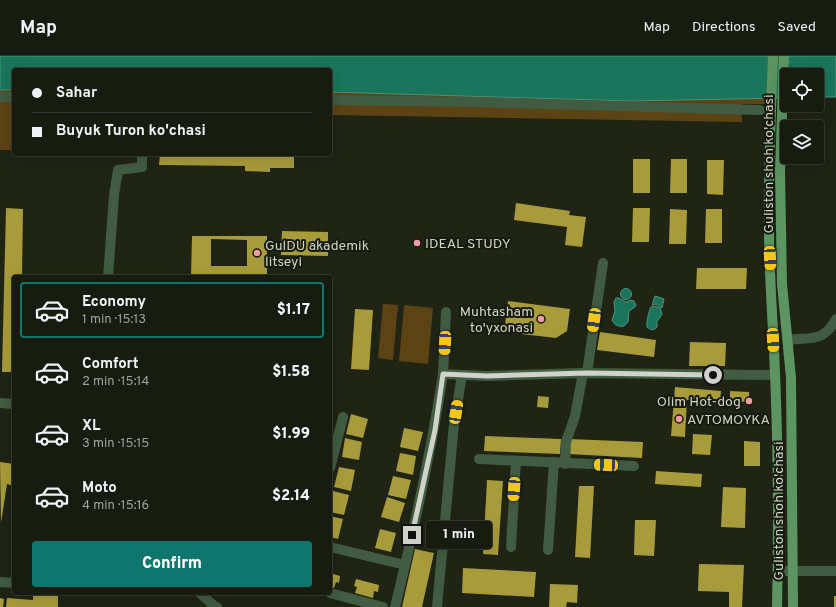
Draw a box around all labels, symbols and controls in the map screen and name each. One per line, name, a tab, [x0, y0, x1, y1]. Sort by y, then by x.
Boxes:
text: Map	[20, 16, 57, 40]
text: Map	[644, 19, 670, 36]
text: Directions	[692, 19, 756, 36]
text: Saved	[778, 19, 816, 36]
map controls	[780, 68, 824, 164]
button: locate	[780, 68, 824, 112]
text: Sahar	[56, 84, 97, 103]
street label: Guliston shoh ko'chasi	[761, 94, 778, 234]
button: layers	[780, 120, 824, 164]
text: Buyuk Turon ko'chasi	[56, 122, 206, 141]
place label: IDEAL STUDY	[425, 236, 511, 253]
place label: GulDU akademik litseyi	[265, 238, 369, 271]
marker: IDEAL STUDY	[412, 238, 422, 248]
car	[763, 246, 777, 270]
marker: GulDU akademik litseyi	[252, 248, 262, 258]
icon: car	[34, 292, 70, 328]
text: Economy	[82, 293, 146, 312]
text: $1.17	[277, 301, 310, 320]
place label: Muhtasham to'yxonasi	[460, 304, 533, 337]
car	[586, 307, 602, 333]
text: 1 min · 15:13	[82, 312, 146, 328]
marker: Muhtasham to'yxonasi	[536, 314, 546, 324]
car	[766, 328, 780, 352]
car	[438, 331, 452, 355]
icon: car	[34, 354, 70, 390]
text: Comfort	[82, 355, 139, 374]
text: $1.58	[272, 363, 310, 382]
route start	[704, 366, 722, 384]
text: 2 min · 15:14	[82, 374, 149, 390]
place label: Olim Hot-dog	[657, 394, 741, 411]
marker: Olim Hot-dog	[744, 396, 754, 406]
car	[448, 399, 464, 425]
place label: AVTOMOYKA	[687, 412, 770, 429]
marker: AVTOMOYKA	[674, 414, 684, 424]
icon: car	[34, 416, 70, 452]
text: XL	[82, 417, 100, 436]
text: $1.99	[272, 425, 310, 444]
text: 3 min · 15:15	[82, 436, 149, 452]
street label: Guliston shoh ko'chasi	[771, 441, 788, 581]
car	[594, 459, 618, 471]
car	[507, 477, 521, 501]
icon: car	[34, 478, 70, 514]
text: Moto	[82, 479, 117, 498]
text: $2.14	[272, 487, 310, 506]
text: 4 min · 15:16	[82, 498, 149, 514]
callout: 1 min	[426, 521, 492, 549]
route end	[403, 526, 421, 544]
text: 1 min	[443, 527, 475, 543]
button: Confirm	[32, 541, 312, 587]

